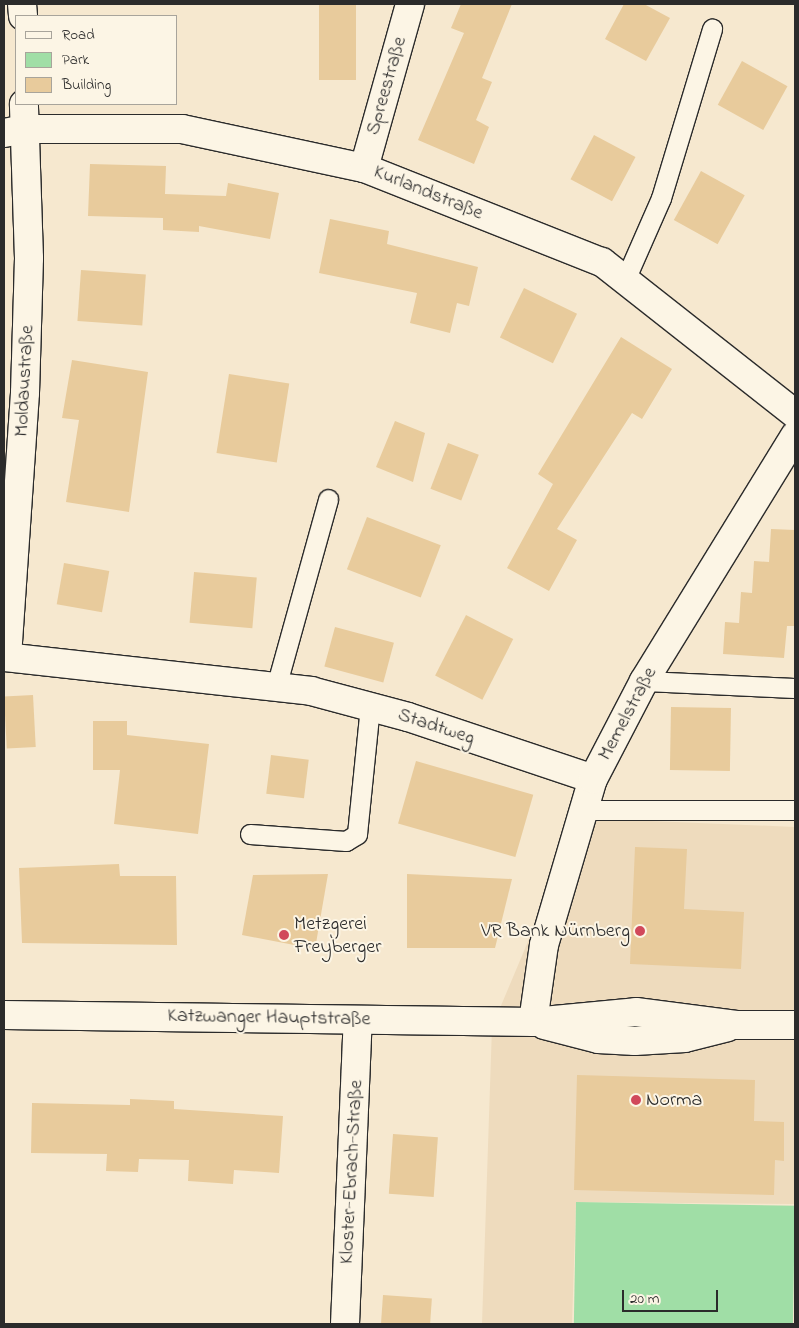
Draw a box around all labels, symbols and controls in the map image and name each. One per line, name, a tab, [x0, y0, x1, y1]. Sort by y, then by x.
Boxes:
legend	[15, 15, 178, 105]
text: Road	[62, 24, 95, 46]
street label: Spreestraße	[362, 34, 412, 138]
text: Park	[62, 49, 89, 71]
text: Building	[62, 74, 111, 96]
street label: Kurlandstraße	[370, 160, 486, 226]
street label: Moldaustraße	[10, 324, 40, 438]
street label: Memelstraße	[593, 663, 663, 765]
street label: Stadtweg	[395, 703, 477, 751]
place label: Metzgerei Freyberger	[294, 912, 382, 959]
place label: VR Bank Nürnberg	[481, 919, 630, 943]
marker: VR Bank Nürnberg	[634, 925, 646, 937]
marker: Metzgerei Freyberger	[278, 929, 290, 941]
street label: Katzwanger Hauptstraße	[167, 1004, 371, 1032]
street label: Kloster-Ebrach-Straße	[335, 1079, 369, 1265]
place label: Norma	[646, 1088, 702, 1112]
marker: Norma	[630, 1094, 642, 1106]
scale bar	[624, 1280, 720, 1312]
text: 20 m	[630, 1288, 659, 1310]

